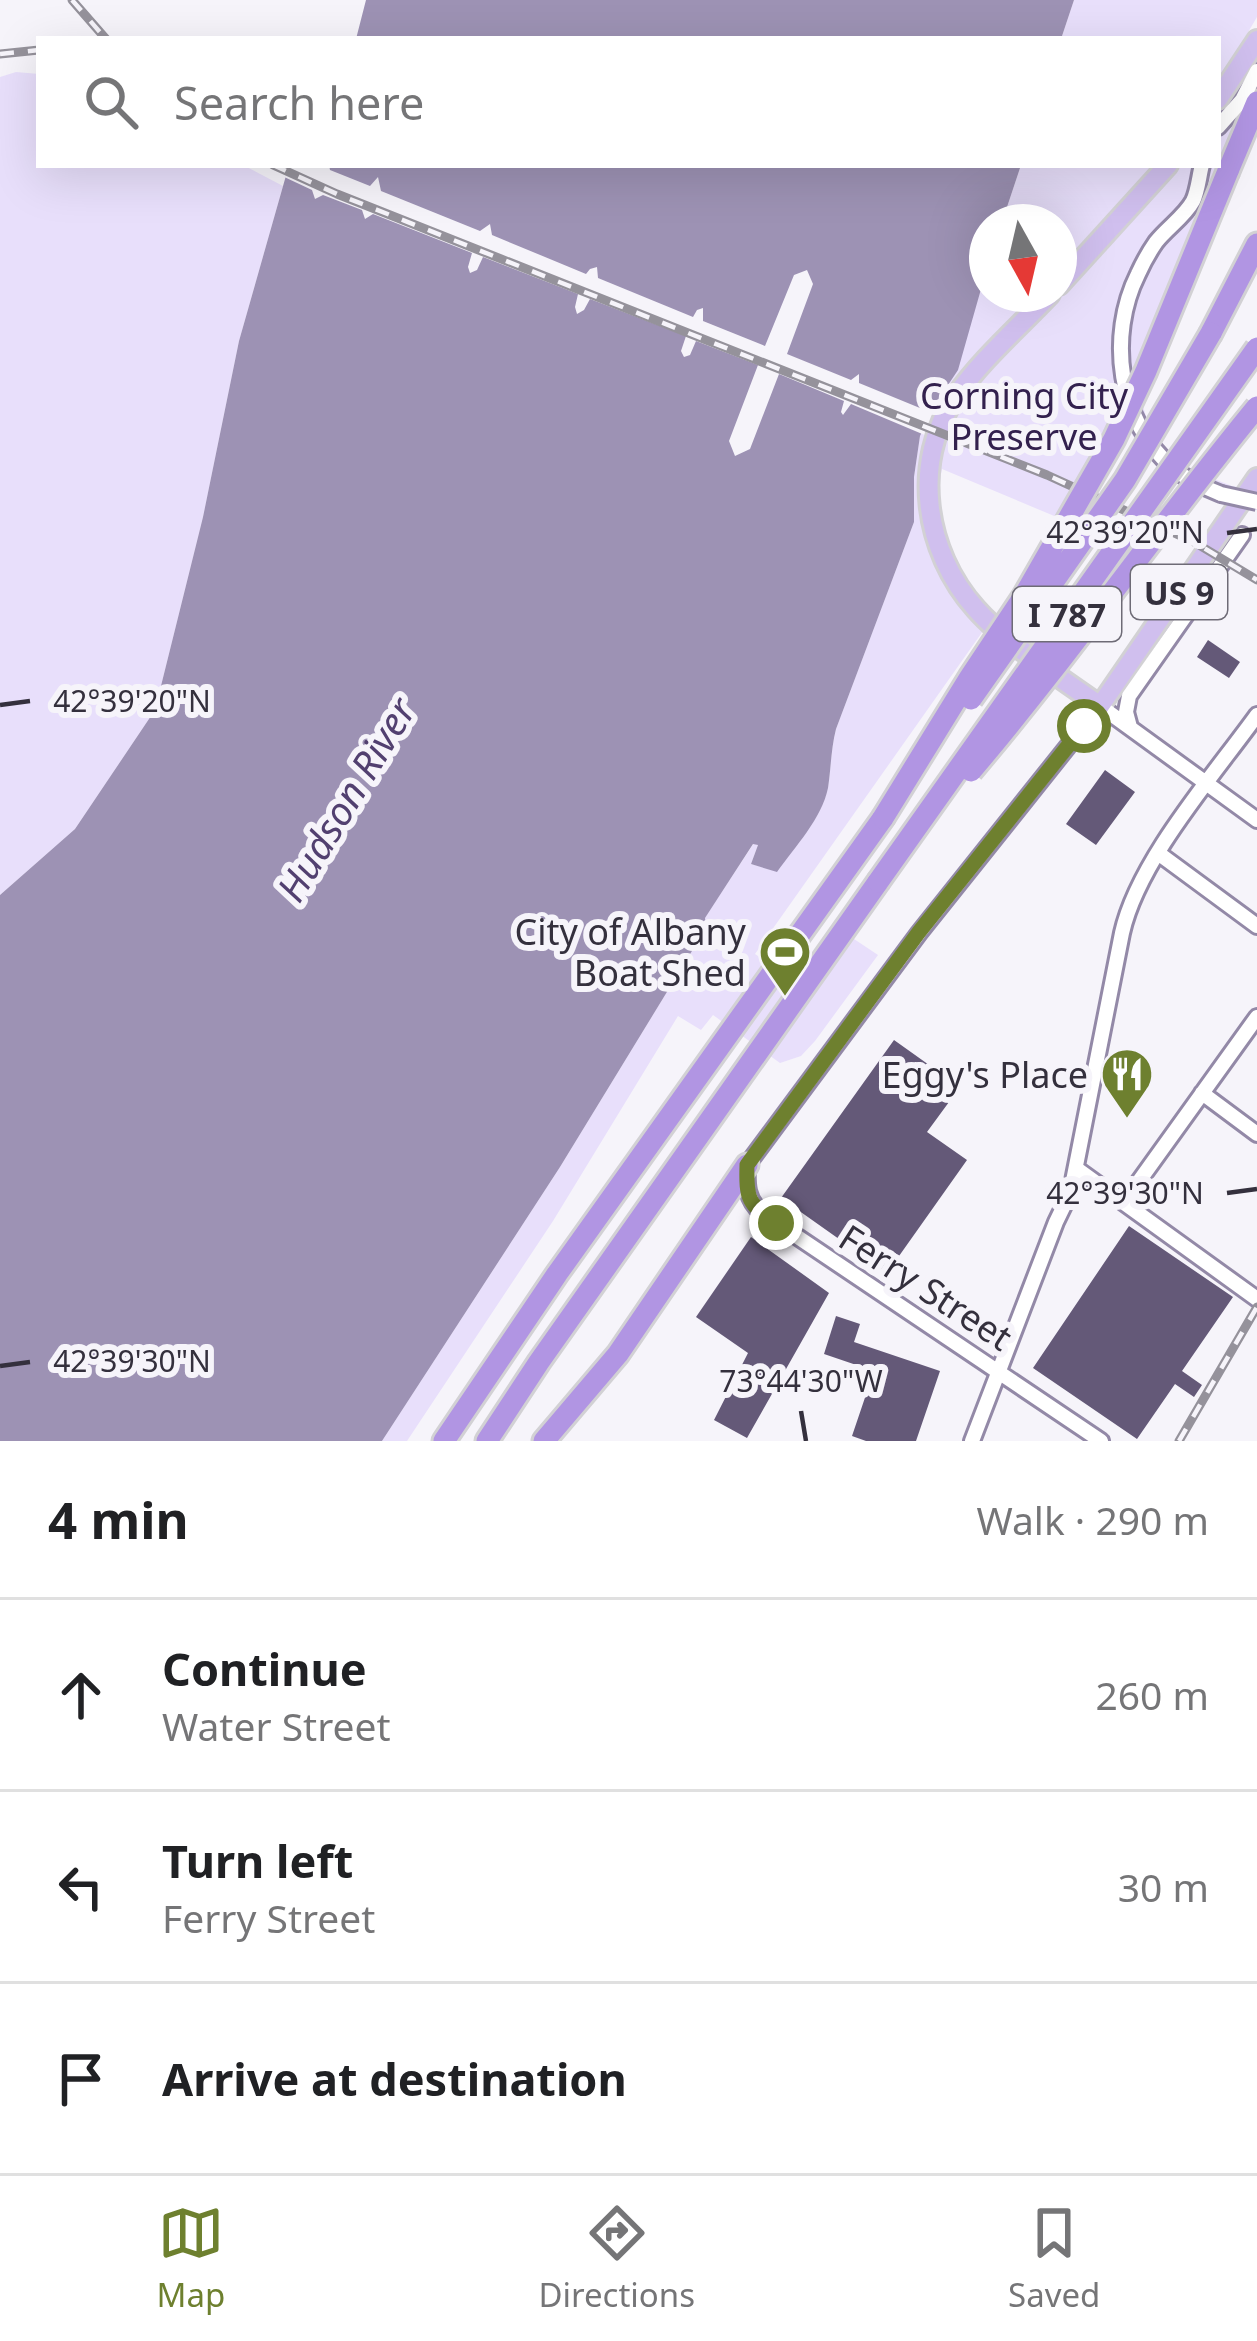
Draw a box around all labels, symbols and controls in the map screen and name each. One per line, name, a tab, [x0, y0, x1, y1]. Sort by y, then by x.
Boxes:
search box	[36, 36, 1221, 168]
icon: search	[78, 69, 144, 135]
text: Search here	[174, 72, 424, 133]
north arrow	[969, 204, 1077, 312]
park label: Corning City Preserve	[920, 371, 1129, 461]
text: 42°39'20"N	[1046, 511, 1204, 552]
road number: US 9	[1131, 565, 1227, 619]
road number: I 787	[1013, 587, 1121, 641]
text: 42°39'20"N	[53, 680, 211, 721]
water label: Hudson River	[263, 686, 427, 911]
route start	[1057, 699, 1111, 753]
place label: City of Albany Boat Shed	[514, 907, 747, 997]
sports icon: City of Albany Boat Shed	[757, 924, 813, 998]
restaurant icon: Eggy's Place	[1099, 1046, 1155, 1120]
place label: Eggy's Place	[881, 1050, 1088, 1099]
text: 42°39'30"N	[1046, 1172, 1204, 1213]
route end	[749, 1196, 803, 1250]
street label: Ferry Street	[830, 1213, 1022, 1361]
text: 42°39'30"N	[53, 1340, 211, 1381]
text: 73°44'30"W	[719, 1360, 883, 1401]
text: 4 min	[48, 1484, 189, 1554]
text: Walk · 290 m	[976, 1493, 1209, 1546]
text: Continue	[162, 1638, 367, 1699]
icon: ahead	[48, 1662, 114, 1728]
text: 260 m	[1095, 1668, 1209, 1721]
text: Water Street	[162, 1699, 391, 1752]
text: Turn left	[162, 1830, 353, 1891]
icon: left	[48, 1854, 114, 1920]
text: 30 m	[1118, 1860, 1209, 1913]
text: Ferry Street	[162, 1891, 375, 1944]
icon: arrive	[48, 2046, 114, 2112]
text: Arrive at destination	[162, 2048, 627, 2109]
tab: Map	[157, 2200, 225, 2317]
tab: Directions	[538, 2200, 695, 2317]
tab: Saved	[1008, 2200, 1100, 2317]

